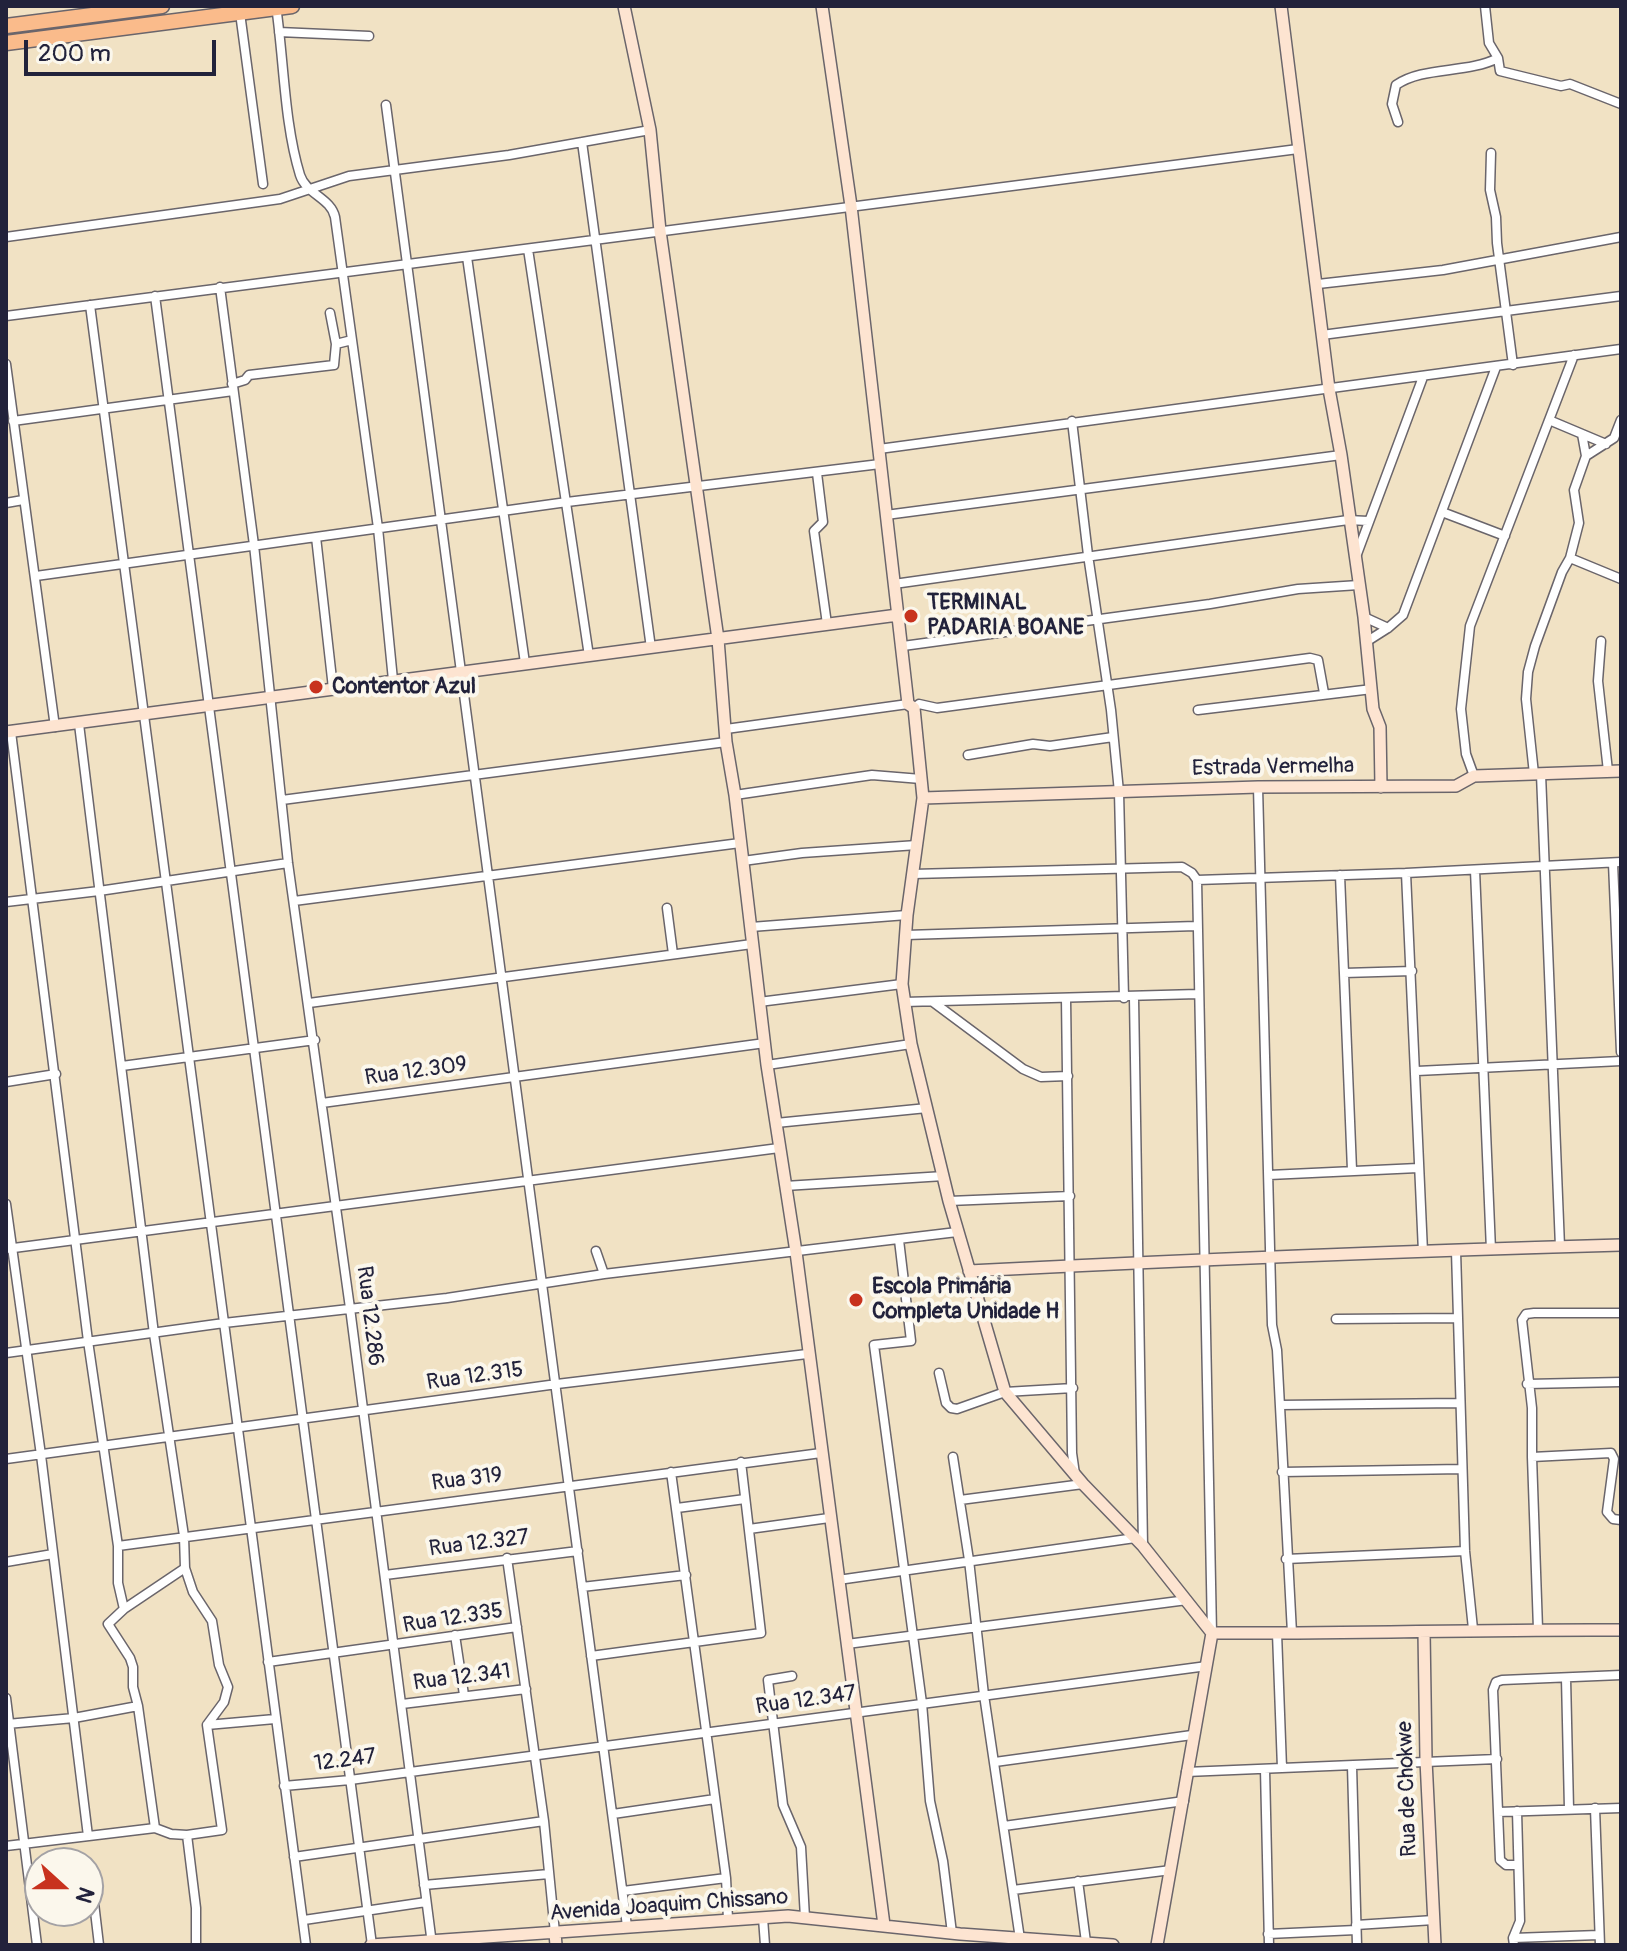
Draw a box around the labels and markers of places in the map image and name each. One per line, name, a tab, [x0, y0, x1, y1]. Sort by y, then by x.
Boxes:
place label: TERMINAL PADARIA BOANE	[927, 590, 1084, 642]
marker: TERMINAL PADARIA BOANE	[902, 607, 920, 625]
place label: Contentor Azul	[332, 674, 476, 700]
marker: Contentor Azul	[307, 678, 325, 696]
place label: Escola Primária Completa Unidade H	[872, 1274, 1059, 1326]
marker: Escola Primária Completa Unidade H	[847, 1291, 865, 1309]

